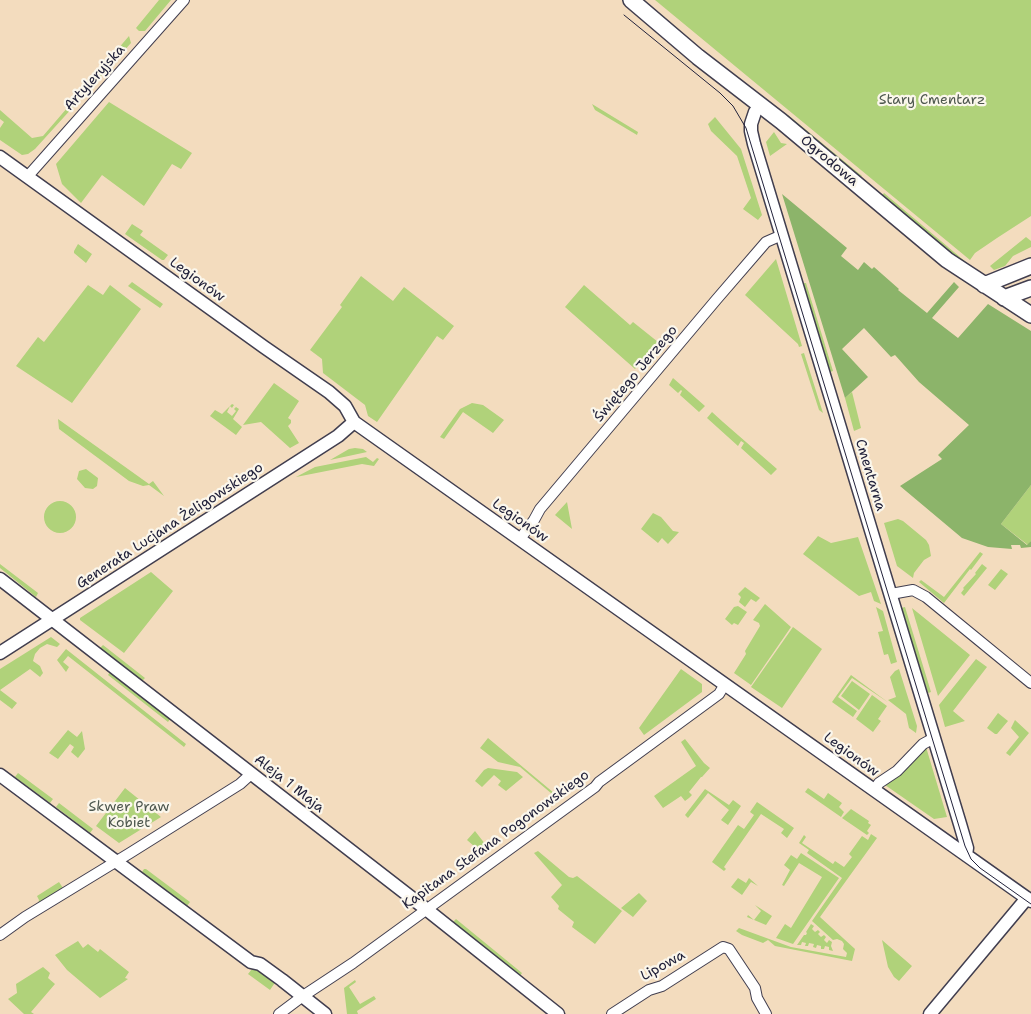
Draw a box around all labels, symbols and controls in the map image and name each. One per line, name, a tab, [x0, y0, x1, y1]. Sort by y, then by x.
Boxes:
street label: Artyleryjska	[61, 42, 129, 114]
park label: Stary Cmentarz	[879, 92, 985, 108]
street label: Ogrodowa	[797, 132, 861, 190]
street label: Legionów	[166, 254, 228, 306]
street label: Świętego Jerzego	[591, 322, 681, 426]
street label: Cmentarna	[851, 437, 889, 513]
street label: Generała Lucjana Żeligowskiego	[74, 459, 266, 593]
street label: Legionów	[489, 496, 551, 546]
street label: Legionów	[820, 729, 882, 781]
street label: Aleja 1 Maja	[251, 751, 327, 817]
street label: Kapitana Stefana Pogonowskiego	[399, 767, 593, 913]
park label: Skwer Praw Kobiet	[89, 799, 169, 832]
street label: Lipowa	[638, 947, 688, 985]

